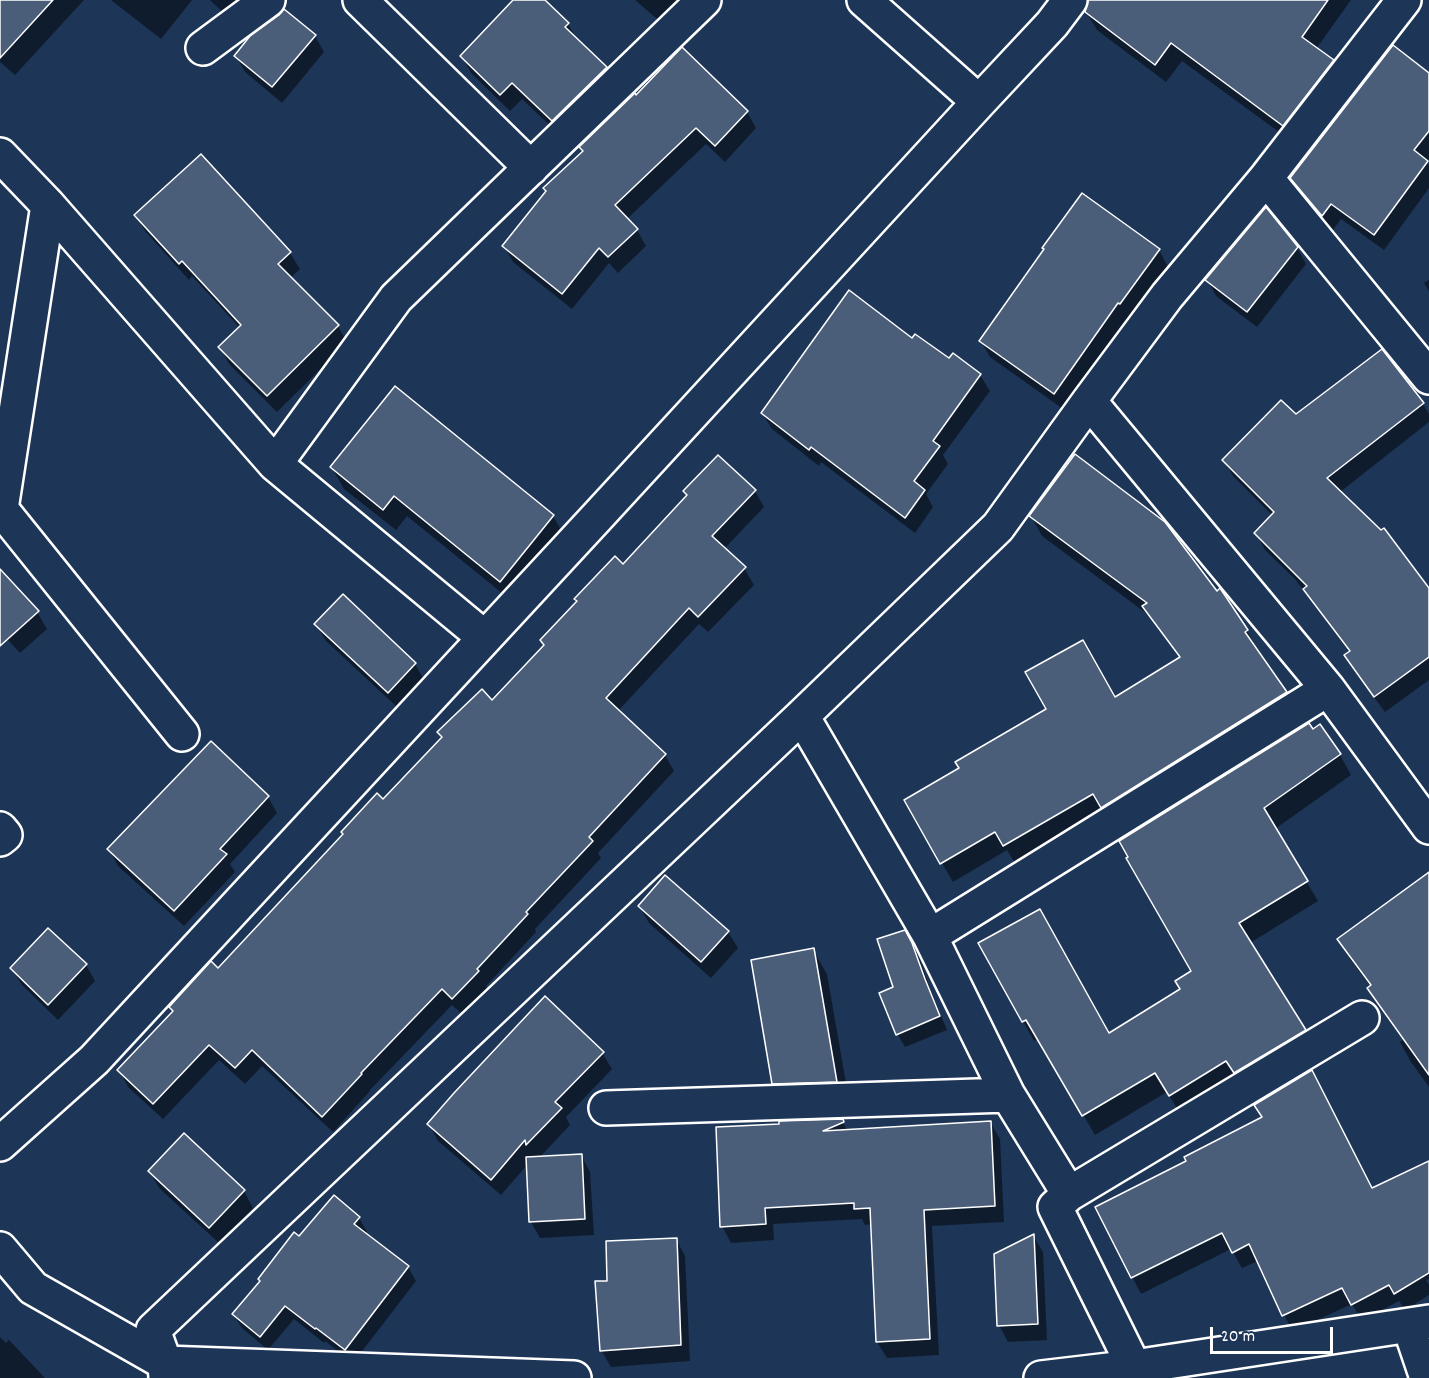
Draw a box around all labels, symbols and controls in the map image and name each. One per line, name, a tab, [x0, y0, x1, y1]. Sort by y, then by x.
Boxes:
scale bar	[1213, 1315, 1336, 1353]
text: 20 m	[1221, 1325, 1255, 1350]

